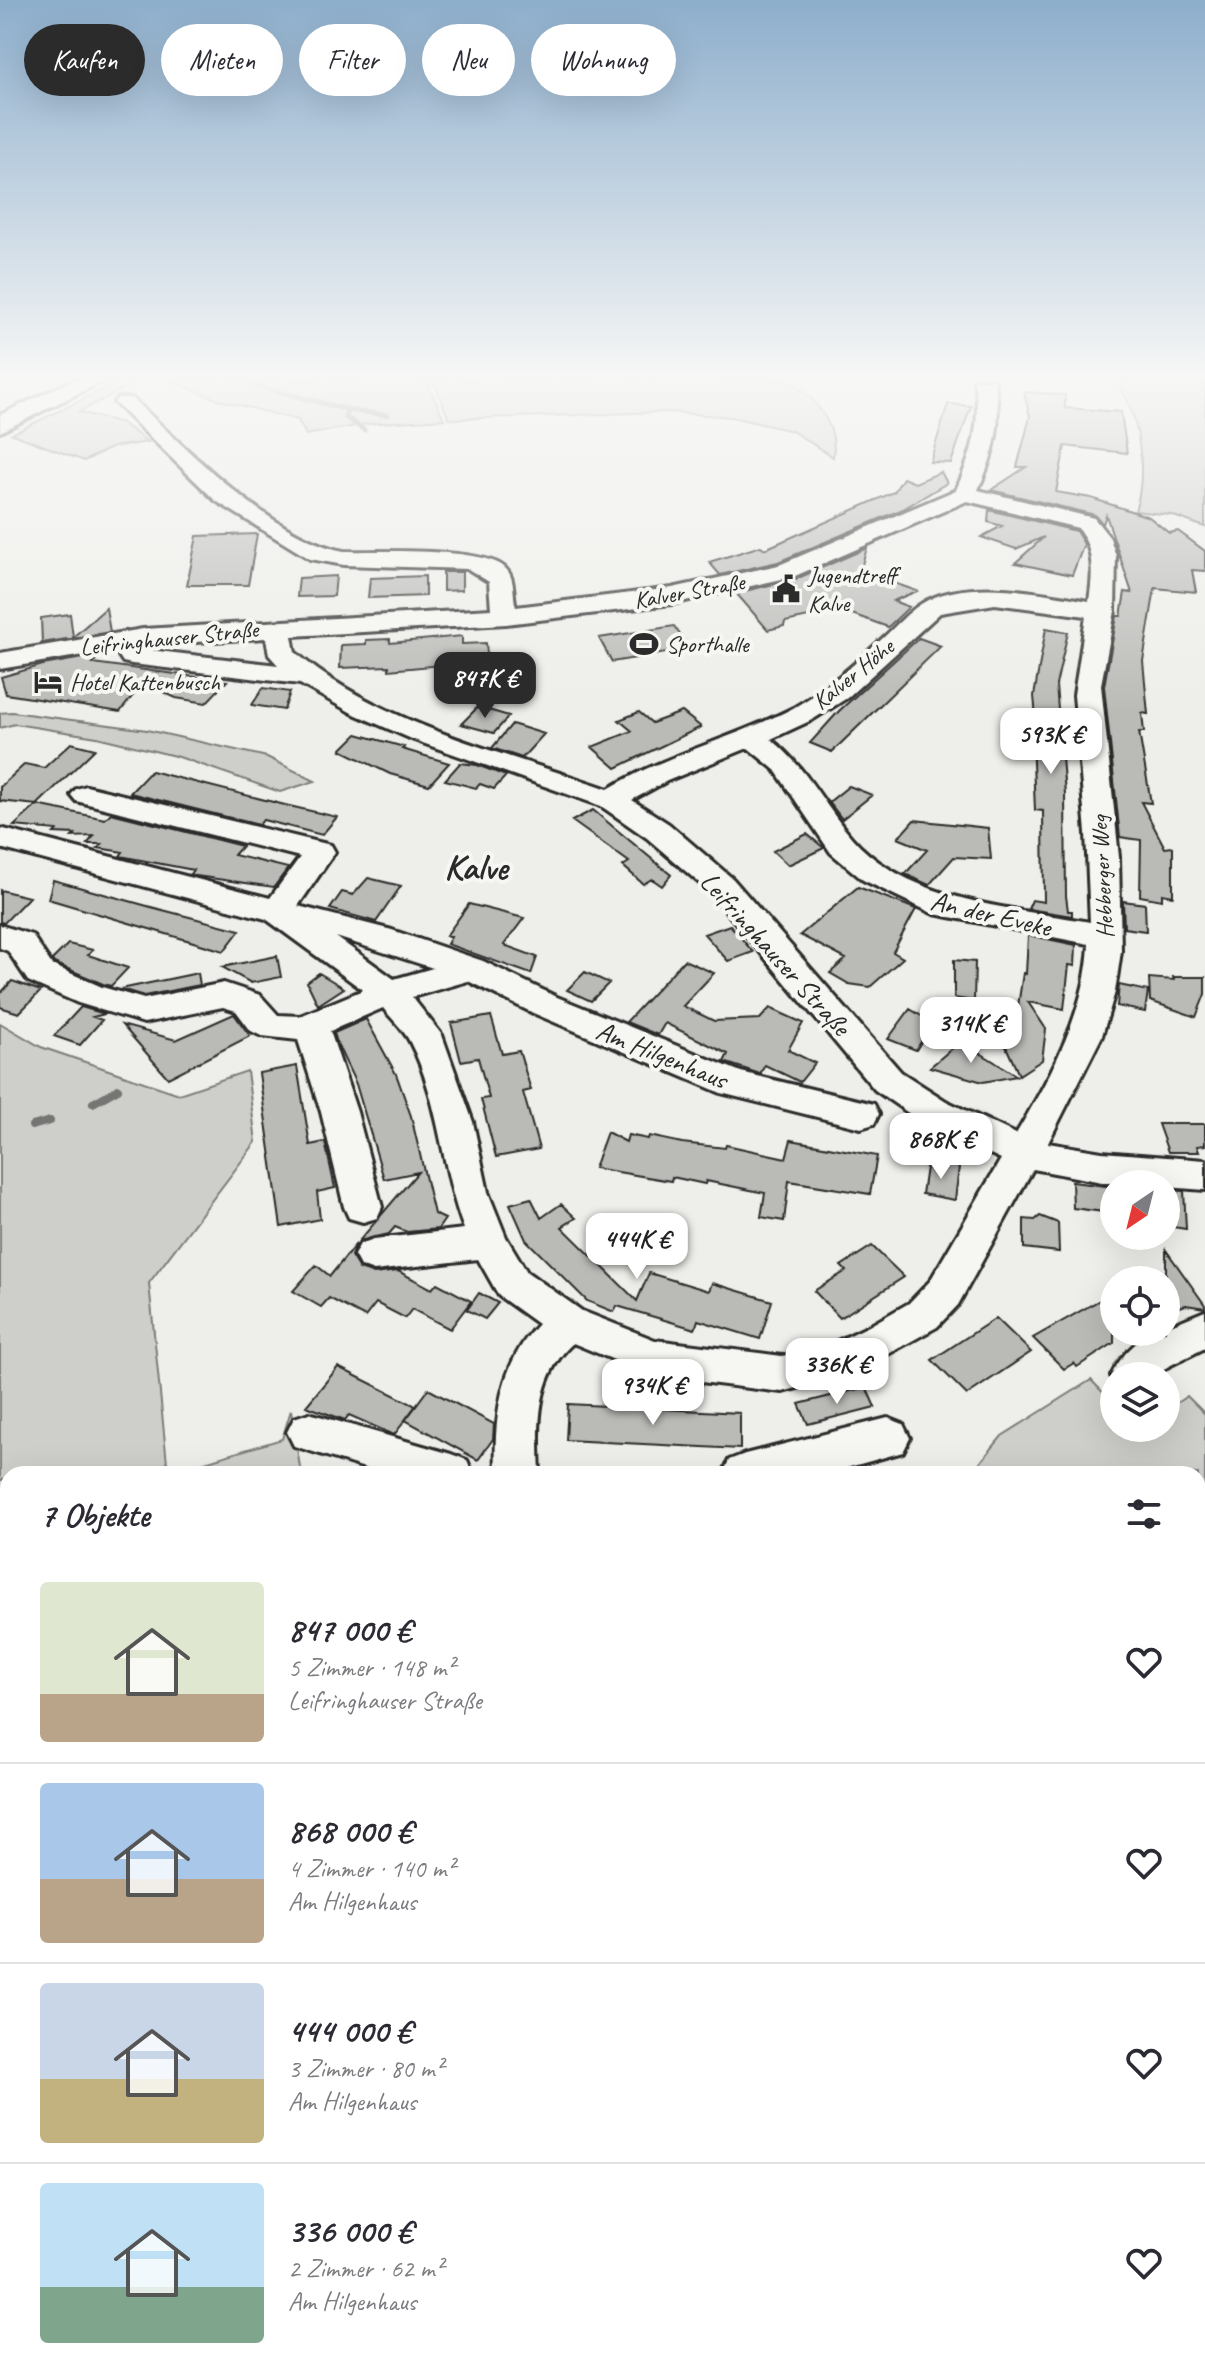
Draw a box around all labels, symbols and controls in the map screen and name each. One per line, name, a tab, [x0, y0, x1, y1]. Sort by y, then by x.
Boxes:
chip: Kaufen	[24, 24, 145, 96]
chip: Mieten	[161, 24, 283, 96]
chip: Filter	[299, 24, 406, 96]
chip: Neu	[422, 24, 515, 96]
chip: Wohnung	[531, 24, 676, 96]
place label: Jugendtreff Kalve	[807, 560, 902, 618]
street label: Kalver Straße	[631, 566, 749, 615]
public building icon: Jugendtreff Kalve	[771, 574, 801, 604]
street label: Leifringhauser Straße	[79, 614, 262, 662]
sports icon: Sporthalle	[629, 629, 659, 659]
place label: Sporthalle	[666, 629, 751, 659]
street label: Kalver Höhe	[806, 631, 902, 716]
pin: 847K €	[420, 652, 550, 720]
text: 847K €	[452, 661, 518, 694]
hotel icon: Hotel Kattenbusch	[33, 667, 63, 697]
place label: Hotel Kattenbusch	[70, 667, 221, 697]
pin: 593K €	[986, 708, 1116, 776]
text: 593K €	[1018, 717, 1084, 750]
street label: Hebberger Weg	[1084, 813, 1120, 939]
district label: Kalve	[444, 844, 511, 890]
street label: Leifringhauser Straße	[693, 864, 860, 1044]
street label: An der Eveke	[927, 883, 1056, 945]
pin: 314K €	[906, 997, 1036, 1065]
text: 314K €	[938, 1006, 1004, 1039]
street label: Am Hilgenhaus	[591, 1012, 735, 1098]
pin: 868K €	[876, 1113, 1006, 1181]
text: 868K €	[908, 1122, 974, 1155]
north arrow	[1100, 1170, 1180, 1250]
map controls	[1100, 1170, 1180, 1442]
pin: 444K €	[572, 1213, 702, 1281]
text: 444K €	[604, 1222, 670, 1255]
button: locate	[1100, 1266, 1180, 1346]
pin: 336K €	[772, 1338, 902, 1406]
text: 336K €	[804, 1347, 870, 1380]
pin: 934K €	[588, 1359, 718, 1427]
button: layers	[1100, 1362, 1180, 1442]
text: 934K €	[620, 1368, 686, 1401]
icon: filters	[1122, 1492, 1166, 1536]
text: 7 Objekte	[40, 1493, 150, 1536]
text: 847 000 €	[288, 1608, 411, 1651]
icon: home	[104, 1614, 200, 1710]
icon: heart	[1122, 1640, 1166, 1684]
text: 5 Zimmer · 148 m²	[288, 1651, 454, 1684]
text: Leifringhauser Straße	[288, 1684, 482, 1717]
text: 868 000 €	[288, 1809, 412, 1852]
icon: home	[104, 1815, 200, 1911]
icon: heart	[1122, 1841, 1166, 1885]
text: 4 Zimmer · 140 m²	[288, 1852, 454, 1885]
text: Am Hilgenhaus	[288, 1885, 416, 1918]
text: 444 000 €	[288, 2009, 412, 2052]
icon: home	[104, 2015, 200, 2111]
icon: heart	[1122, 2041, 1166, 2085]
text: 3 Zimmer · 80 m²	[288, 2052, 443, 2085]
text: Am Hilgenhaus	[288, 2085, 416, 2118]
text: 336 000 €	[288, 2209, 412, 2252]
icon: home	[104, 2215, 200, 2311]
icon: heart	[1122, 2241, 1166, 2285]
text: 2 Zimmer · 62 m²	[288, 2252, 443, 2285]
text: Am Hilgenhaus	[288, 2285, 416, 2318]

